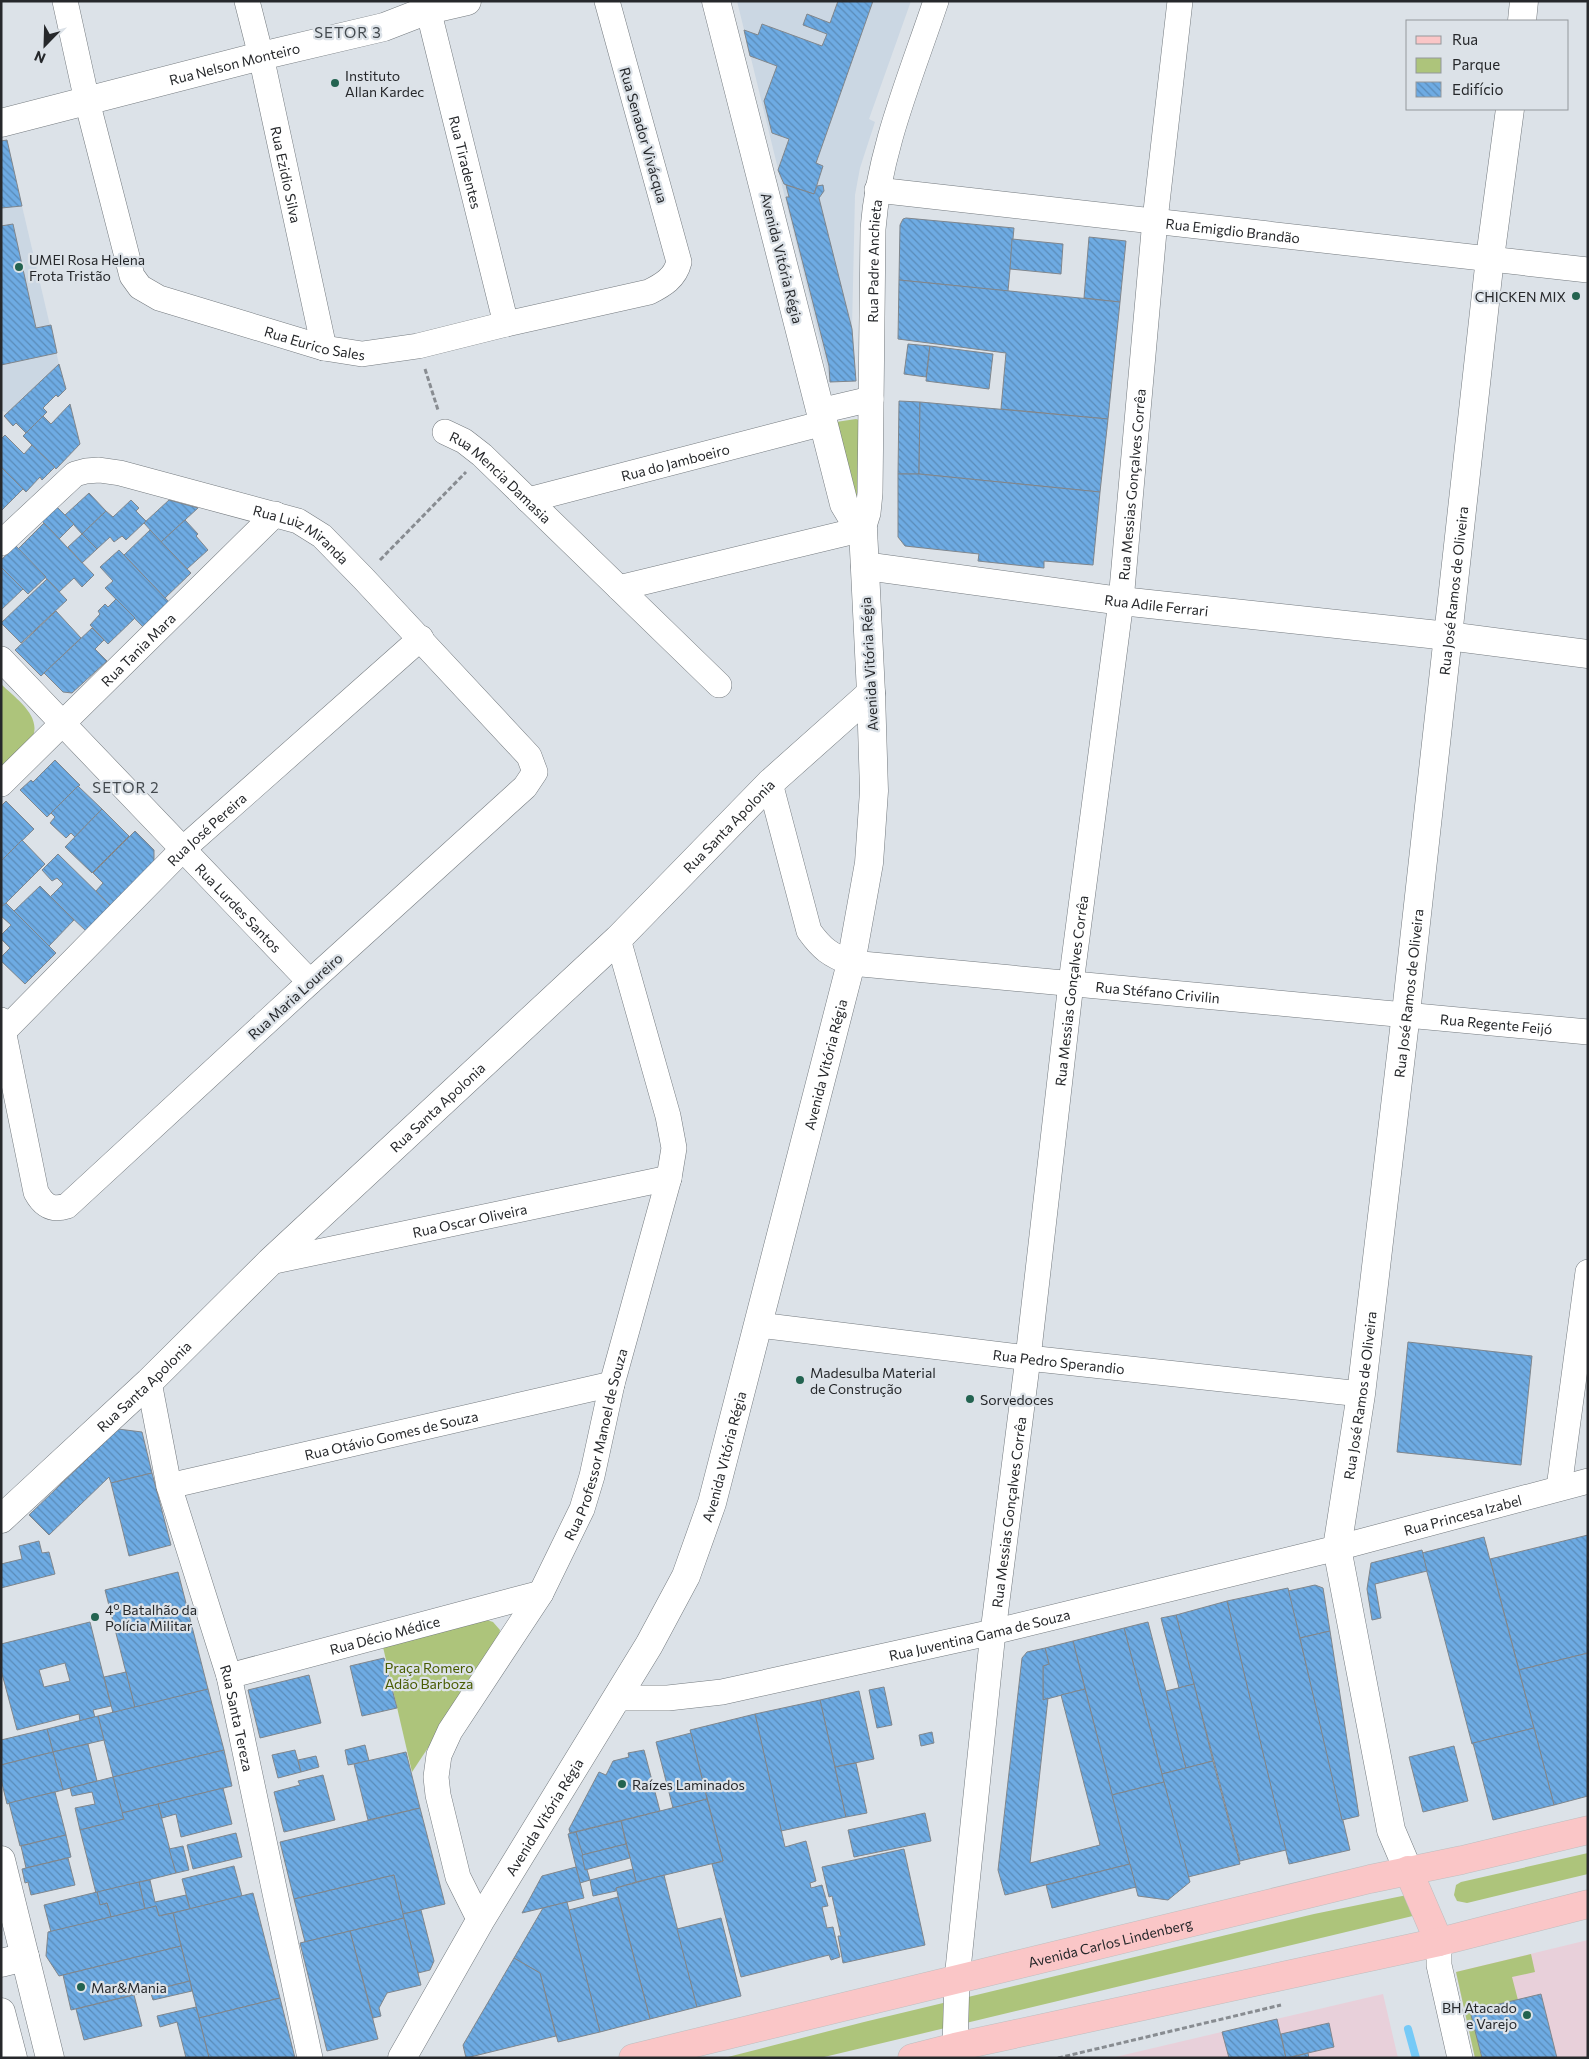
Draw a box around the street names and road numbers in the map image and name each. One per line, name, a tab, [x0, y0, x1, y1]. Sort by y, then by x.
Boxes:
street label: Rua Nelson Monteiro	[167, 39, 302, 88]
street label: Rua Senador Vivácqua	[616, 65, 672, 205]
street label: Rua Tiradentes	[446, 114, 486, 211]
street label: Rua Ezidio Silva	[268, 125, 305, 224]
street label: Avenida Vitória Régia	[757, 191, 807, 325]
street label: Rua Padre Anchieta	[863, 198, 885, 323]
street label: Rua Emigdio Brandão	[1165, 214, 1301, 246]
street label: Rua Eurico Sales	[262, 322, 366, 363]
street label: Rua Messias Gonçalves Corrêa	[1114, 388, 1148, 581]
street label: Rua Mencia Damasia	[447, 427, 555, 526]
street label: Rua do Jamboeiro	[619, 439, 731, 484]
street label: Rua Luiz Miranda	[251, 501, 353, 567]
street label: Rua José Ramos de Oliveira	[1435, 505, 1471, 676]
street label: Rua Adile Ferrari	[1103, 590, 1209, 619]
street label: Avenida Vitória Régia	[857, 596, 881, 732]
street label: Rua Tania Mara	[97, 609, 178, 689]
street label: Rua Santa Apolonia	[679, 776, 778, 876]
street label: Rua José Pereira	[163, 789, 249, 869]
street label: Rua Lurdes Santos	[192, 860, 285, 956]
street label: Rua Messias Gonçalves Corrêa	[1051, 894, 1091, 1087]
street label: Rua José Ramos de Oliveira	[1390, 908, 1426, 1078]
street label: Rua Maria Loureiro	[244, 949, 346, 1043]
street label: Rua Stéfano Crivilin	[1095, 977, 1221, 1006]
street label: Avenida Vitória Régia	[800, 997, 850, 1132]
street label: Rua Regente Feijó	[1439, 1010, 1553, 1037]
street label: Rua Santa Apolonia	[386, 1059, 488, 1155]
street label: Rua Oscar Oliveira	[411, 1200, 529, 1240]
street label: Rua José Ramos de Oliveira	[1339, 1310, 1379, 1481]
street label: Rua Santa Apolonia	[93, 1337, 194, 1435]
street label: Rua Pedro Sperandio	[992, 1345, 1126, 1377]
street label: Rua Professor Manoel de Souza	[560, 1346, 630, 1543]
street label: Avenida Vitória Régia	[698, 1389, 749, 1524]
street label: Rua Otávio Gomes de Souza	[303, 1407, 480, 1463]
street label: Rua Messias Gonçalves Corrêa	[988, 1416, 1029, 1608]
street label: Rua Princesa Izabel	[1402, 1491, 1523, 1538]
street label: Rua Juventina Gama de Souza	[887, 1605, 1072, 1663]
street label: Rua Décio Médice	[328, 1612, 442, 1657]
street label: Rua Santa Tereza	[217, 1662, 257, 1773]
street label: Avenida Vitória Régia	[502, 1755, 586, 1878]
street label: Avenida Carlos Lindenberg	[1026, 1914, 1194, 1970]

